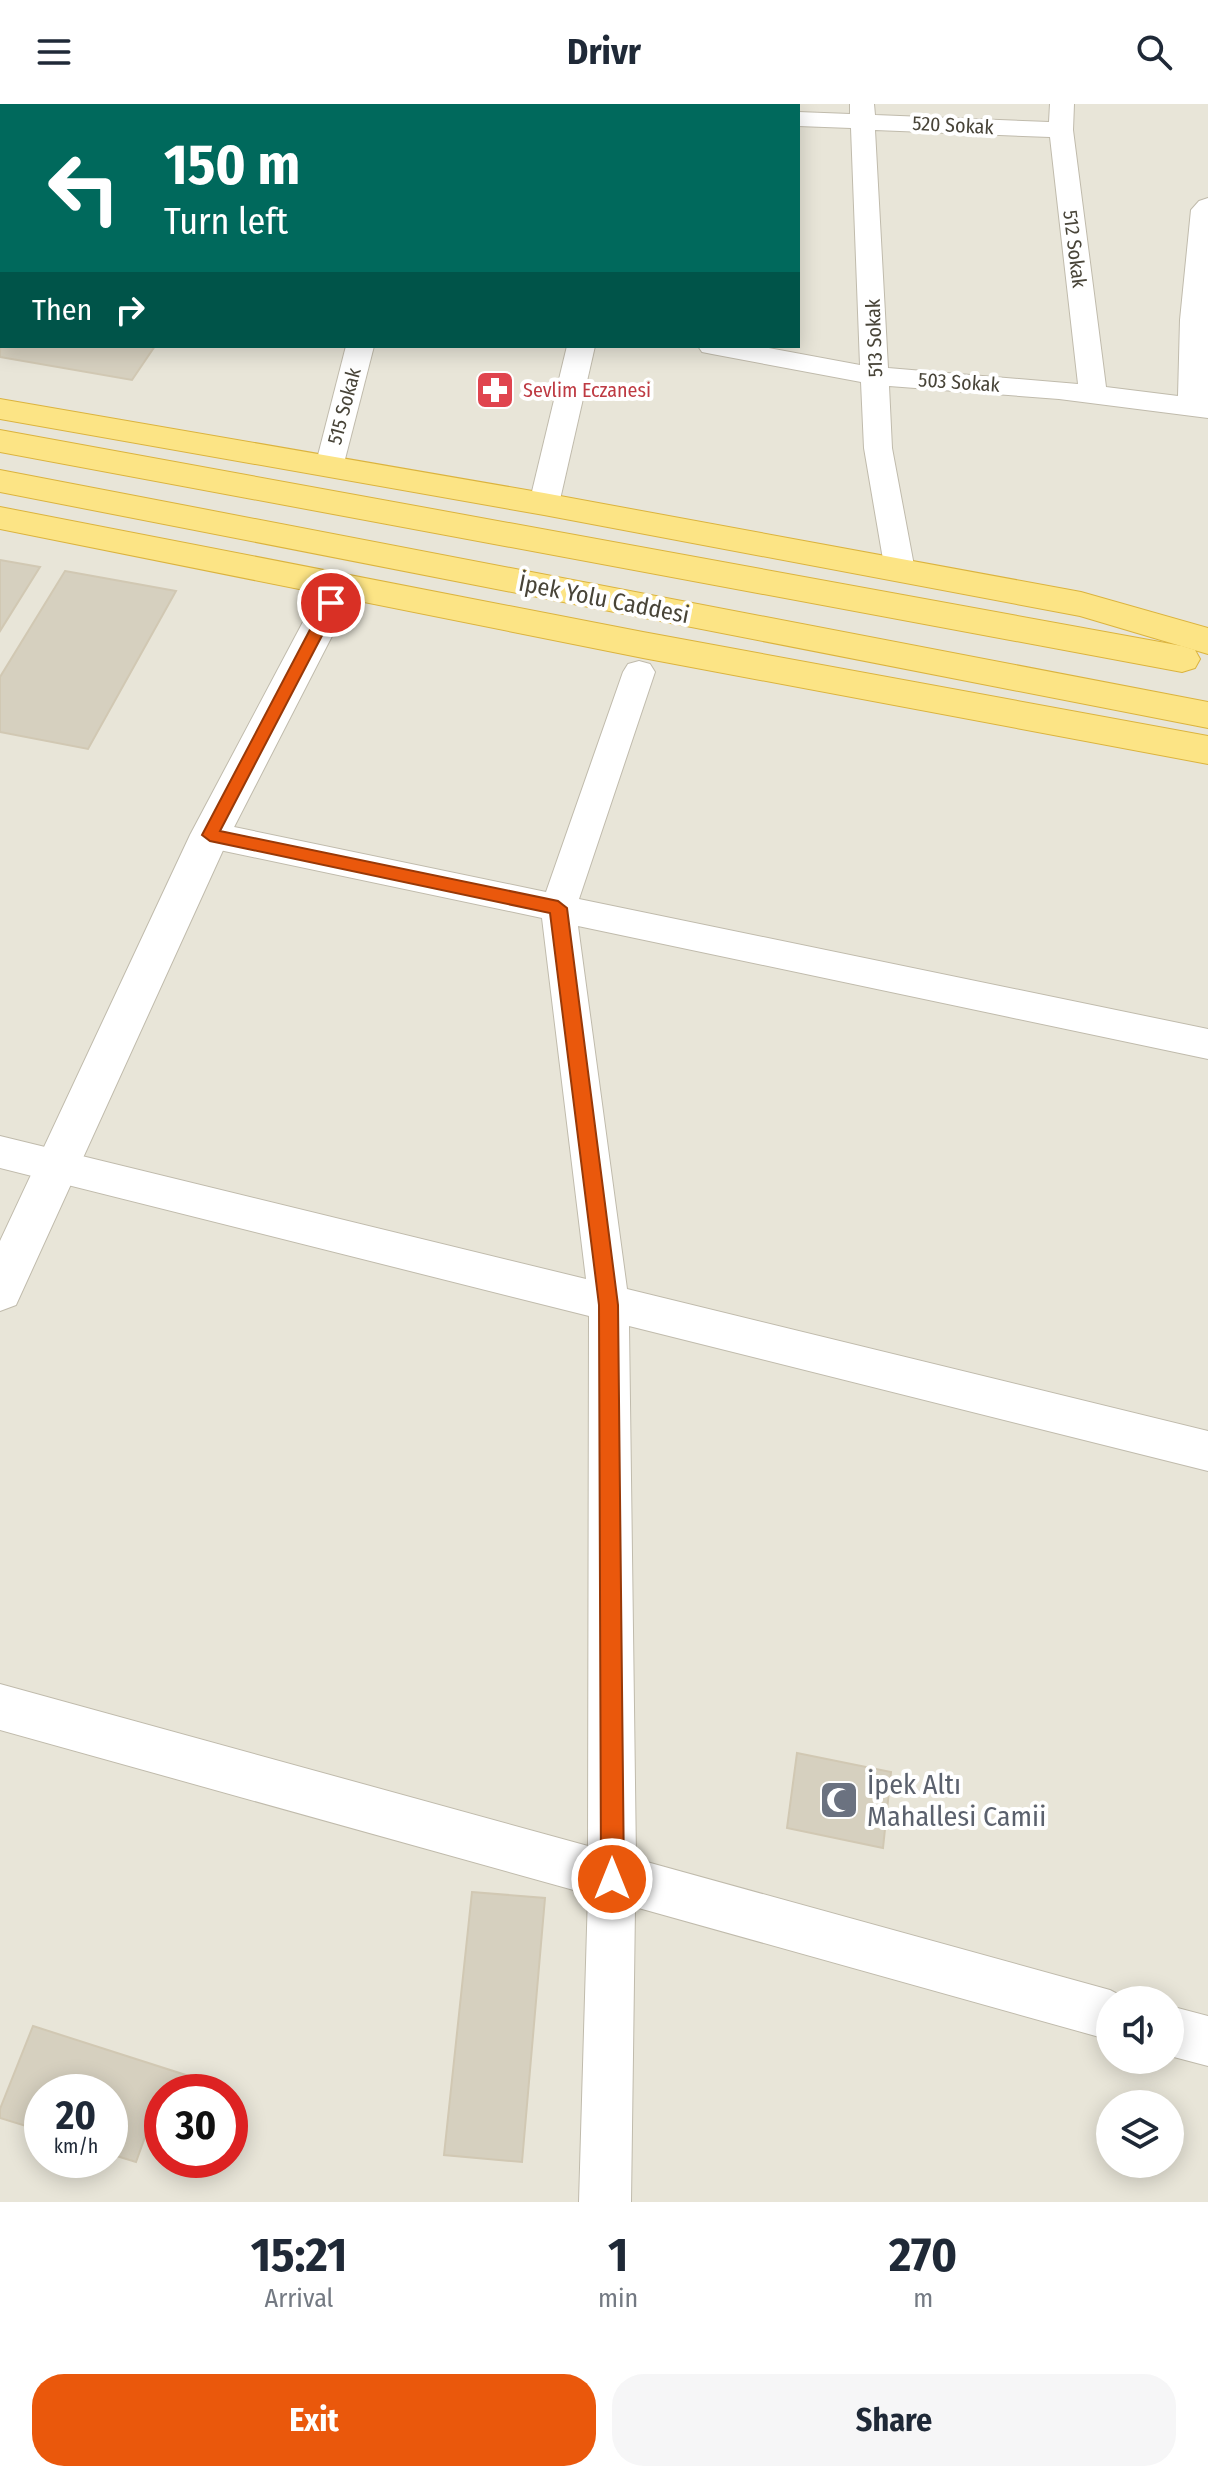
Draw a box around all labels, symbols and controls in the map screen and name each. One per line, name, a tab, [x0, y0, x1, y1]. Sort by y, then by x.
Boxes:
icon: menu	[32, 30, 76, 74]
text: Drivr	[567, 30, 641, 74]
icon: search	[1132, 30, 1176, 74]
street label: 520 Sokak	[912, 111, 995, 139]
text: 150 m	[164, 132, 300, 199]
icon: left	[32, 136, 136, 240]
text: Turn left	[164, 200, 288, 244]
street label: 512 Sokak	[1058, 209, 1092, 290]
icon: right	[108, 288, 152, 332]
text: Then	[32, 292, 92, 328]
street label: 513 Sokak	[861, 298, 887, 378]
street label: 515 Sokak	[322, 364, 366, 447]
street label: 503 Sokak	[917, 367, 1001, 397]
pharmacy icon: Sevlim Eczanesi	[474, 369, 516, 411]
place label: Sevlim Eczanesi	[523, 378, 651, 402]
pin	[297, 569, 365, 637]
street label: İpek Yolu Caddesi	[516, 569, 692, 629]
icon: arrive	[309, 581, 353, 625]
place label: İpek Altı Mahallesi Camii	[867, 1768, 1046, 1833]
mosque icon: İpek Altı Mahallesi Camii	[818, 1779, 860, 1821]
position arrow	[570, 1837, 654, 1921]
map controls	[1096, 1986, 1184, 2178]
button: sound	[1096, 1986, 1184, 2074]
speed limit sign: 30	[144, 2074, 248, 2178]
button: layers	[1096, 2090, 1184, 2178]
text: 20	[56, 2092, 96, 2140]
text: km/h	[54, 2134, 98, 2158]
text: 15:21	[251, 2226, 347, 2284]
text: 1	[608, 2226, 628, 2284]
text: 270	[889, 2226, 957, 2284]
text: Arrival	[265, 2283, 333, 2314]
text: min	[598, 2283, 638, 2314]
text: m	[913, 2283, 933, 2314]
button: Exit	[32, 2374, 596, 2466]
button: Share	[612, 2374, 1176, 2466]

